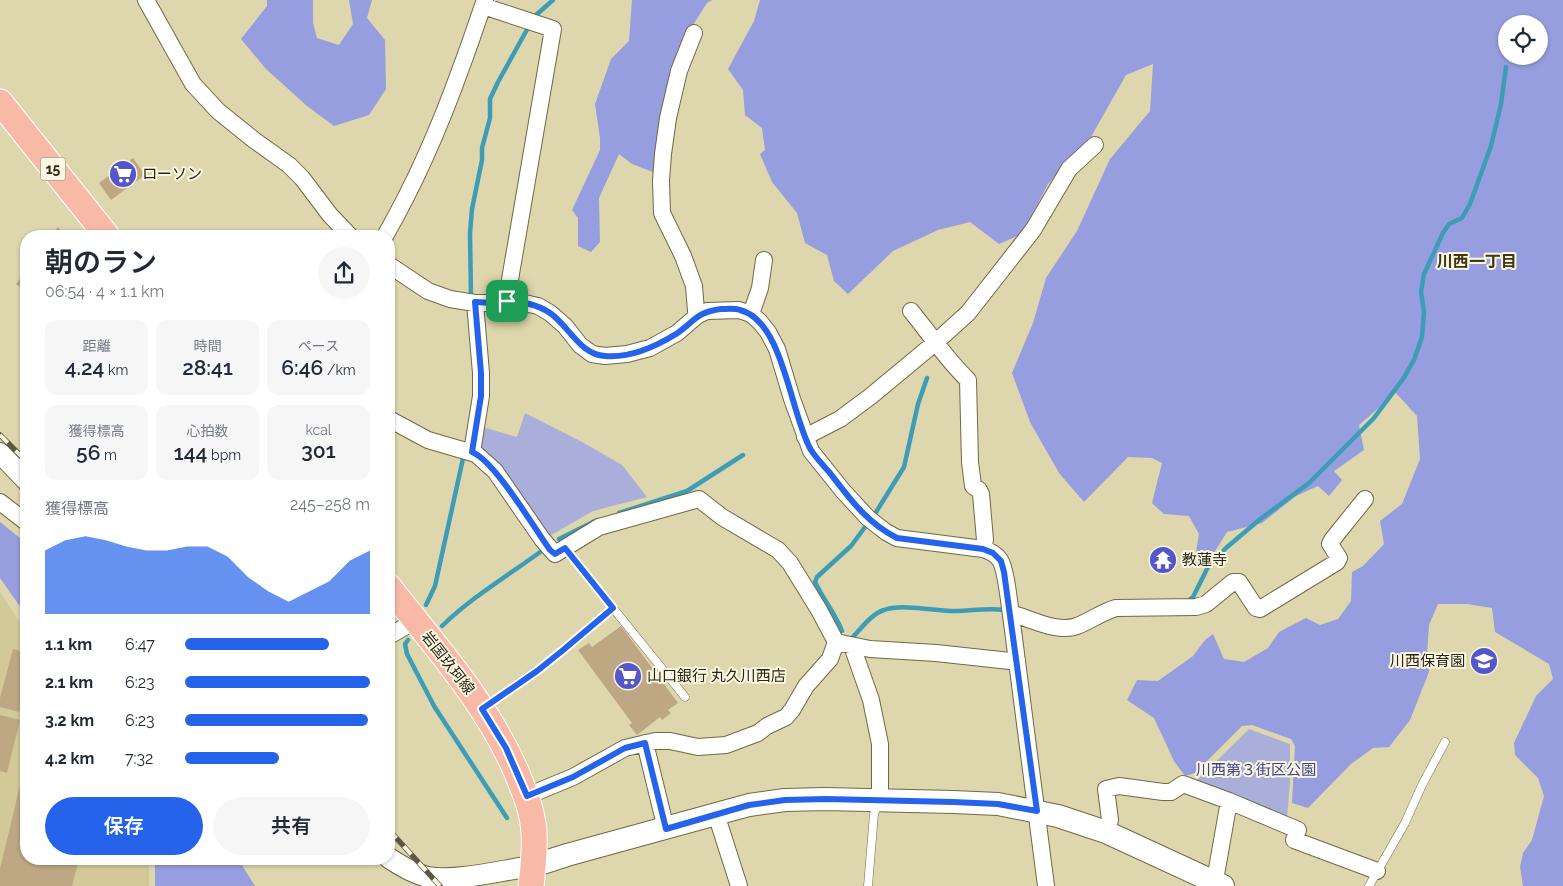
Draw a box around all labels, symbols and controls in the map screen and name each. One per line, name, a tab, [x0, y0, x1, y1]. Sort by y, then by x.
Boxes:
map controls	[1498, 15, 1548, 65]
button: locate	[1498, 15, 1548, 65]
road number: 15	[40, 157, 66, 180]
supermarket icon: ローソン	[108, 159, 138, 189]
place label: ローソン	[142, 165, 202, 183]
text: 朝のラン	[45, 246, 157, 279]
button: share	[318, 247, 370, 299]
district label: 川西一丁目	[1437, 252, 1517, 271]
pin	[486, 280, 528, 322]
text: 06:54 · 4 × 1.1 km	[45, 282, 164, 301]
icon: arrive	[493, 287, 521, 315]
text: 距離	[83, 338, 111, 354]
text: 時間	[194, 338, 222, 354]
text: ペース	[298, 338, 339, 354]
text: 4.24	[65, 355, 104, 380]
text: 28:41	[182, 355, 233, 380]
text: 6:46	[281, 355, 323, 380]
text: km	[104, 362, 128, 378]
text: /km	[323, 362, 356, 378]
text: kcal	[305, 422, 332, 438]
text: 獲得標高	[69, 423, 125, 439]
text: 心拍数	[187, 423, 229, 439]
text: 301	[301, 438, 336, 463]
text: 56	[76, 440, 100, 465]
text: 144	[174, 440, 207, 465]
text: m	[100, 447, 117, 463]
text: bpm	[207, 447, 241, 463]
text: 245–258 m	[290, 495, 370, 514]
text: 獲得標高	[45, 499, 109, 518]
temple icon: 教蓮寺	[1148, 545, 1178, 575]
place label: 教蓮寺	[1182, 551, 1227, 569]
street label: 岩国玖珂線	[418, 628, 478, 698]
text: 1.1 km	[45, 635, 92, 654]
text: 6:47	[125, 635, 155, 654]
school or university icon: 川西保育園	[1469, 646, 1499, 676]
place label: 川西保育園	[1390, 652, 1465, 670]
supermarket icon: 山口銀行 丸久川西店	[613, 661, 643, 691]
place label: 山口銀行 丸久川西店	[647, 667, 786, 685]
text: 2.1 km	[45, 673, 93, 692]
text: 6:23	[125, 673, 155, 692]
text: 3.2 km	[45, 711, 94, 730]
text: 6:23	[125, 711, 155, 730]
text: 4.2 km	[45, 749, 94, 768]
text: 7:32	[125, 749, 153, 768]
park label: 川西第３街区公園	[1196, 761, 1316, 779]
button: 保存	[45, 797, 203, 855]
button: 共有	[213, 797, 370, 855]

